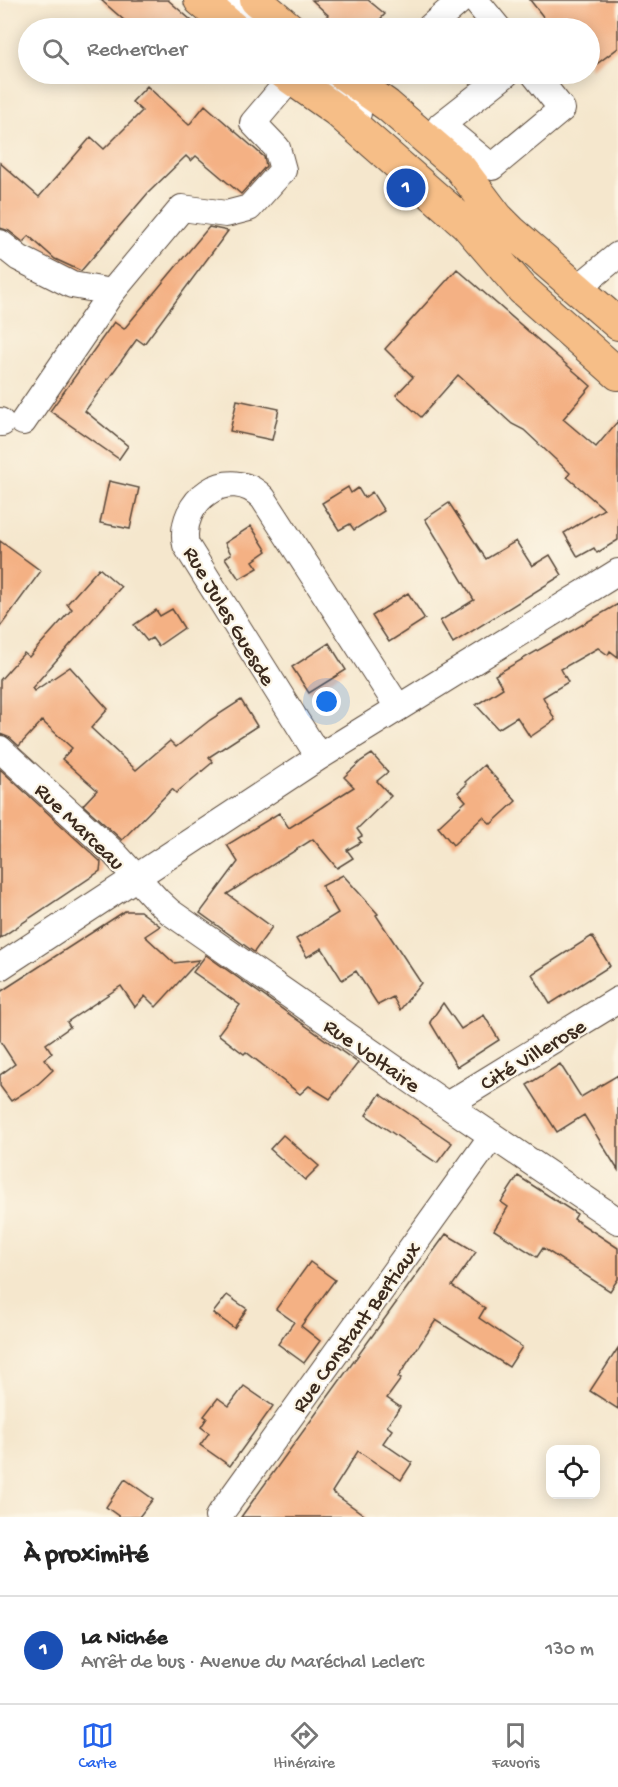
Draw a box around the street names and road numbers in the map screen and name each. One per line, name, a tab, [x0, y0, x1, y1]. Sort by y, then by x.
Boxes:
street label: Rue Jules Guesde	[176, 543, 280, 692]
street label: Rue Marceau	[28, 779, 129, 877]
street label: Rue Voltaire	[317, 1014, 425, 1100]
street label: Cité Villerose	[476, 1014, 592, 1098]
street label: Rue Constant Bertiaux	[288, 1238, 429, 1419]

